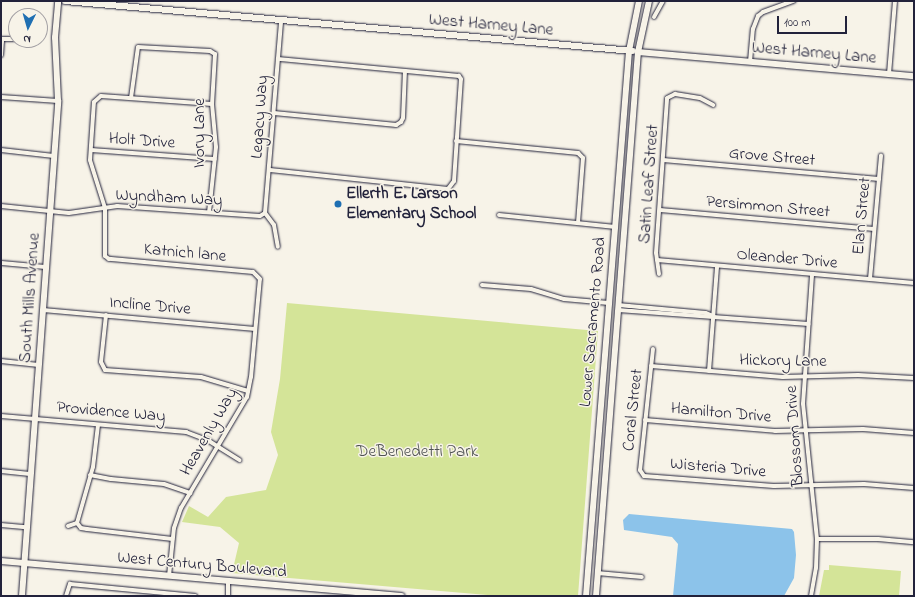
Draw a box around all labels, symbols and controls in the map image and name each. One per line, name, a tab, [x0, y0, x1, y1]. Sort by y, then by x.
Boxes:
north arrow	[8, 8, 48, 48]
scale bar	[779, 8, 849, 34]
street label: West Harney Lane	[428, 9, 554, 41]
text: 100 m	[784, 14, 811, 32]
text: N	[23, 31, 31, 47]
street label: West Harney Lane	[751, 37, 877, 69]
street label: Legacy Way	[247, 74, 273, 160]
street label: Ivory Lane	[190, 98, 210, 168]
street label: Satin Leaf Street	[635, 124, 663, 244]
street label: Holt Drive	[108, 129, 176, 153]
street label: Grove Street	[728, 143, 816, 171]
street label: Elan Street	[848, 176, 876, 256]
place label: Ellerth E. Larson Elementary School	[346, 184, 476, 224]
street label: Wyndham Way	[115, 185, 223, 211]
street label: Persimmon Street	[705, 191, 831, 223]
marker: Ellerth E. Larson Elementary School	[333, 199, 343, 209]
street label: South Mills Avenue	[15, 232, 45, 364]
street label: Lower Sacramento Road	[575, 236, 611, 408]
street label: Katnich lane	[143, 239, 227, 267]
street label: Oleander Drive	[736, 244, 838, 274]
street label: Incline Drive	[108, 292, 192, 320]
street label: Hickory Lane	[739, 350, 827, 372]
street label: Coral Street	[619, 368, 647, 452]
street label: Heavenly Way	[176, 384, 242, 480]
street label: Blossom Drive	[781, 385, 809, 487]
street label: Providence Way	[56, 397, 166, 427]
street label: Hamilton Drive	[670, 398, 772, 428]
park label: DeBenedetti Park	[356, 442, 478, 462]
street label: Wisteria Drive	[669, 454, 767, 482]
street label: West Century Boulevard	[116, 547, 288, 583]

